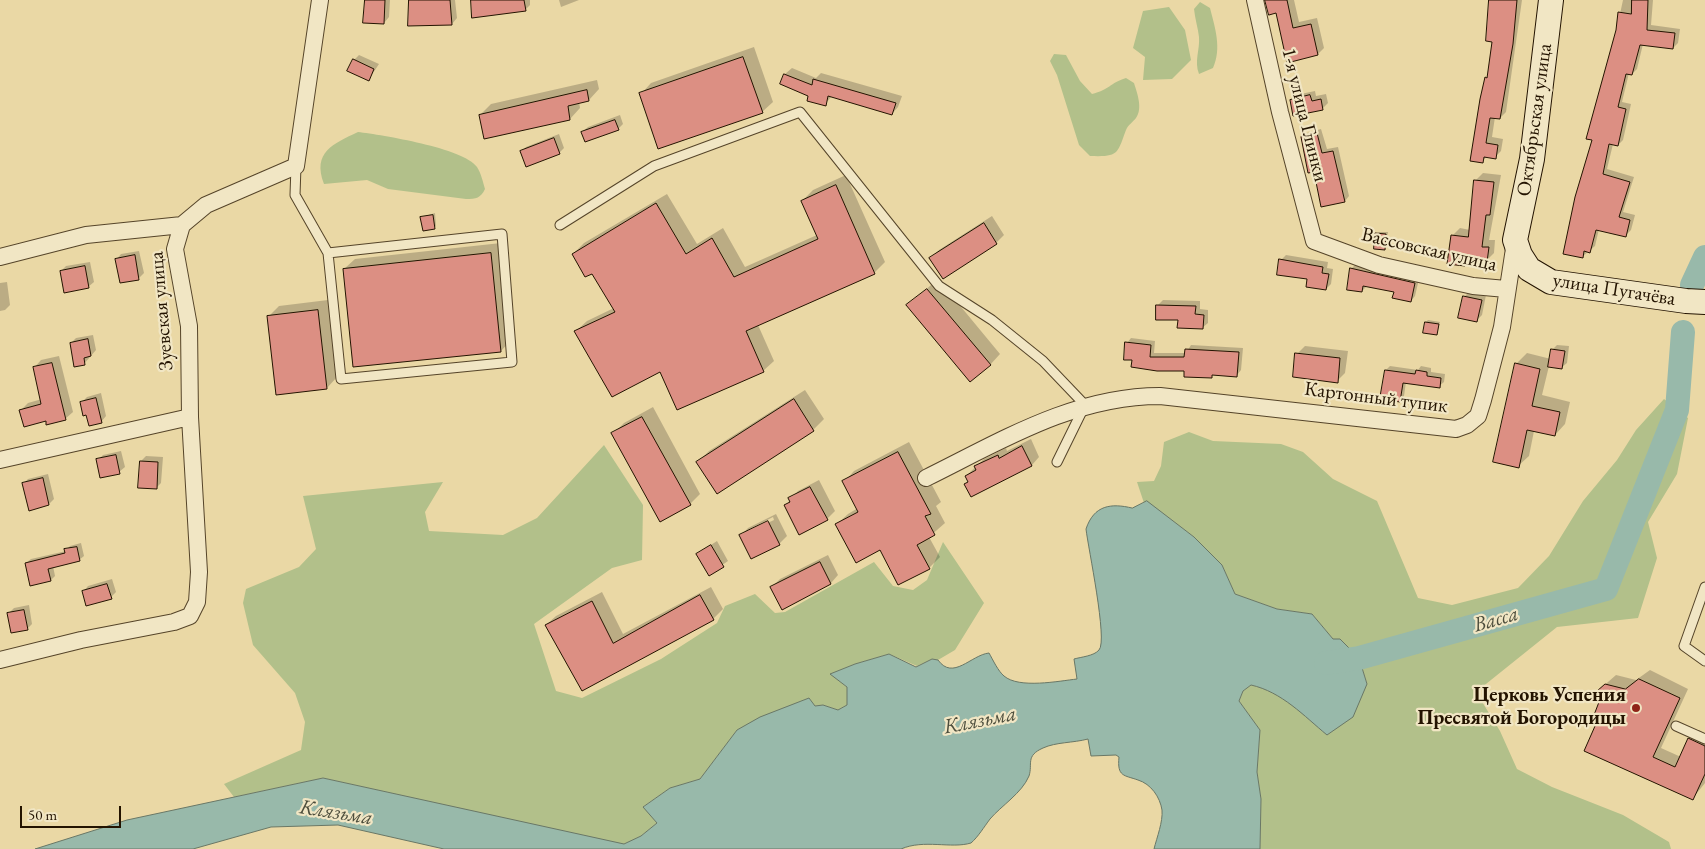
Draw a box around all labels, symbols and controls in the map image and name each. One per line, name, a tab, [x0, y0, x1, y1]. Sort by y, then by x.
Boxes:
street label: Октябрьская улица	[1512, 42, 1558, 198]
street label: 1-я улица Глинки	[1276, 46, 1332, 184]
street label: Вассовская улица	[1359, 223, 1499, 277]
street label: Зуевская улица	[145, 250, 179, 372]
street label: улица Пугачёва	[1551, 268, 1677, 312]
street label: Картонный тупик	[1303, 377, 1449, 419]
water label: Васса	[1471, 602, 1521, 638]
place label: Церковь Успения Пресвятой Богородицы	[1417, 684, 1626, 731]
water label: Клязьма	[942, 702, 1018, 740]
marker: Церковь Успения Пресвятой Богородицы	[1630, 702, 1642, 714]
water label: Клязьма	[298, 795, 374, 831]
scale bar	[22, 796, 124, 828]
text: 50 m	[28, 805, 57, 824]

